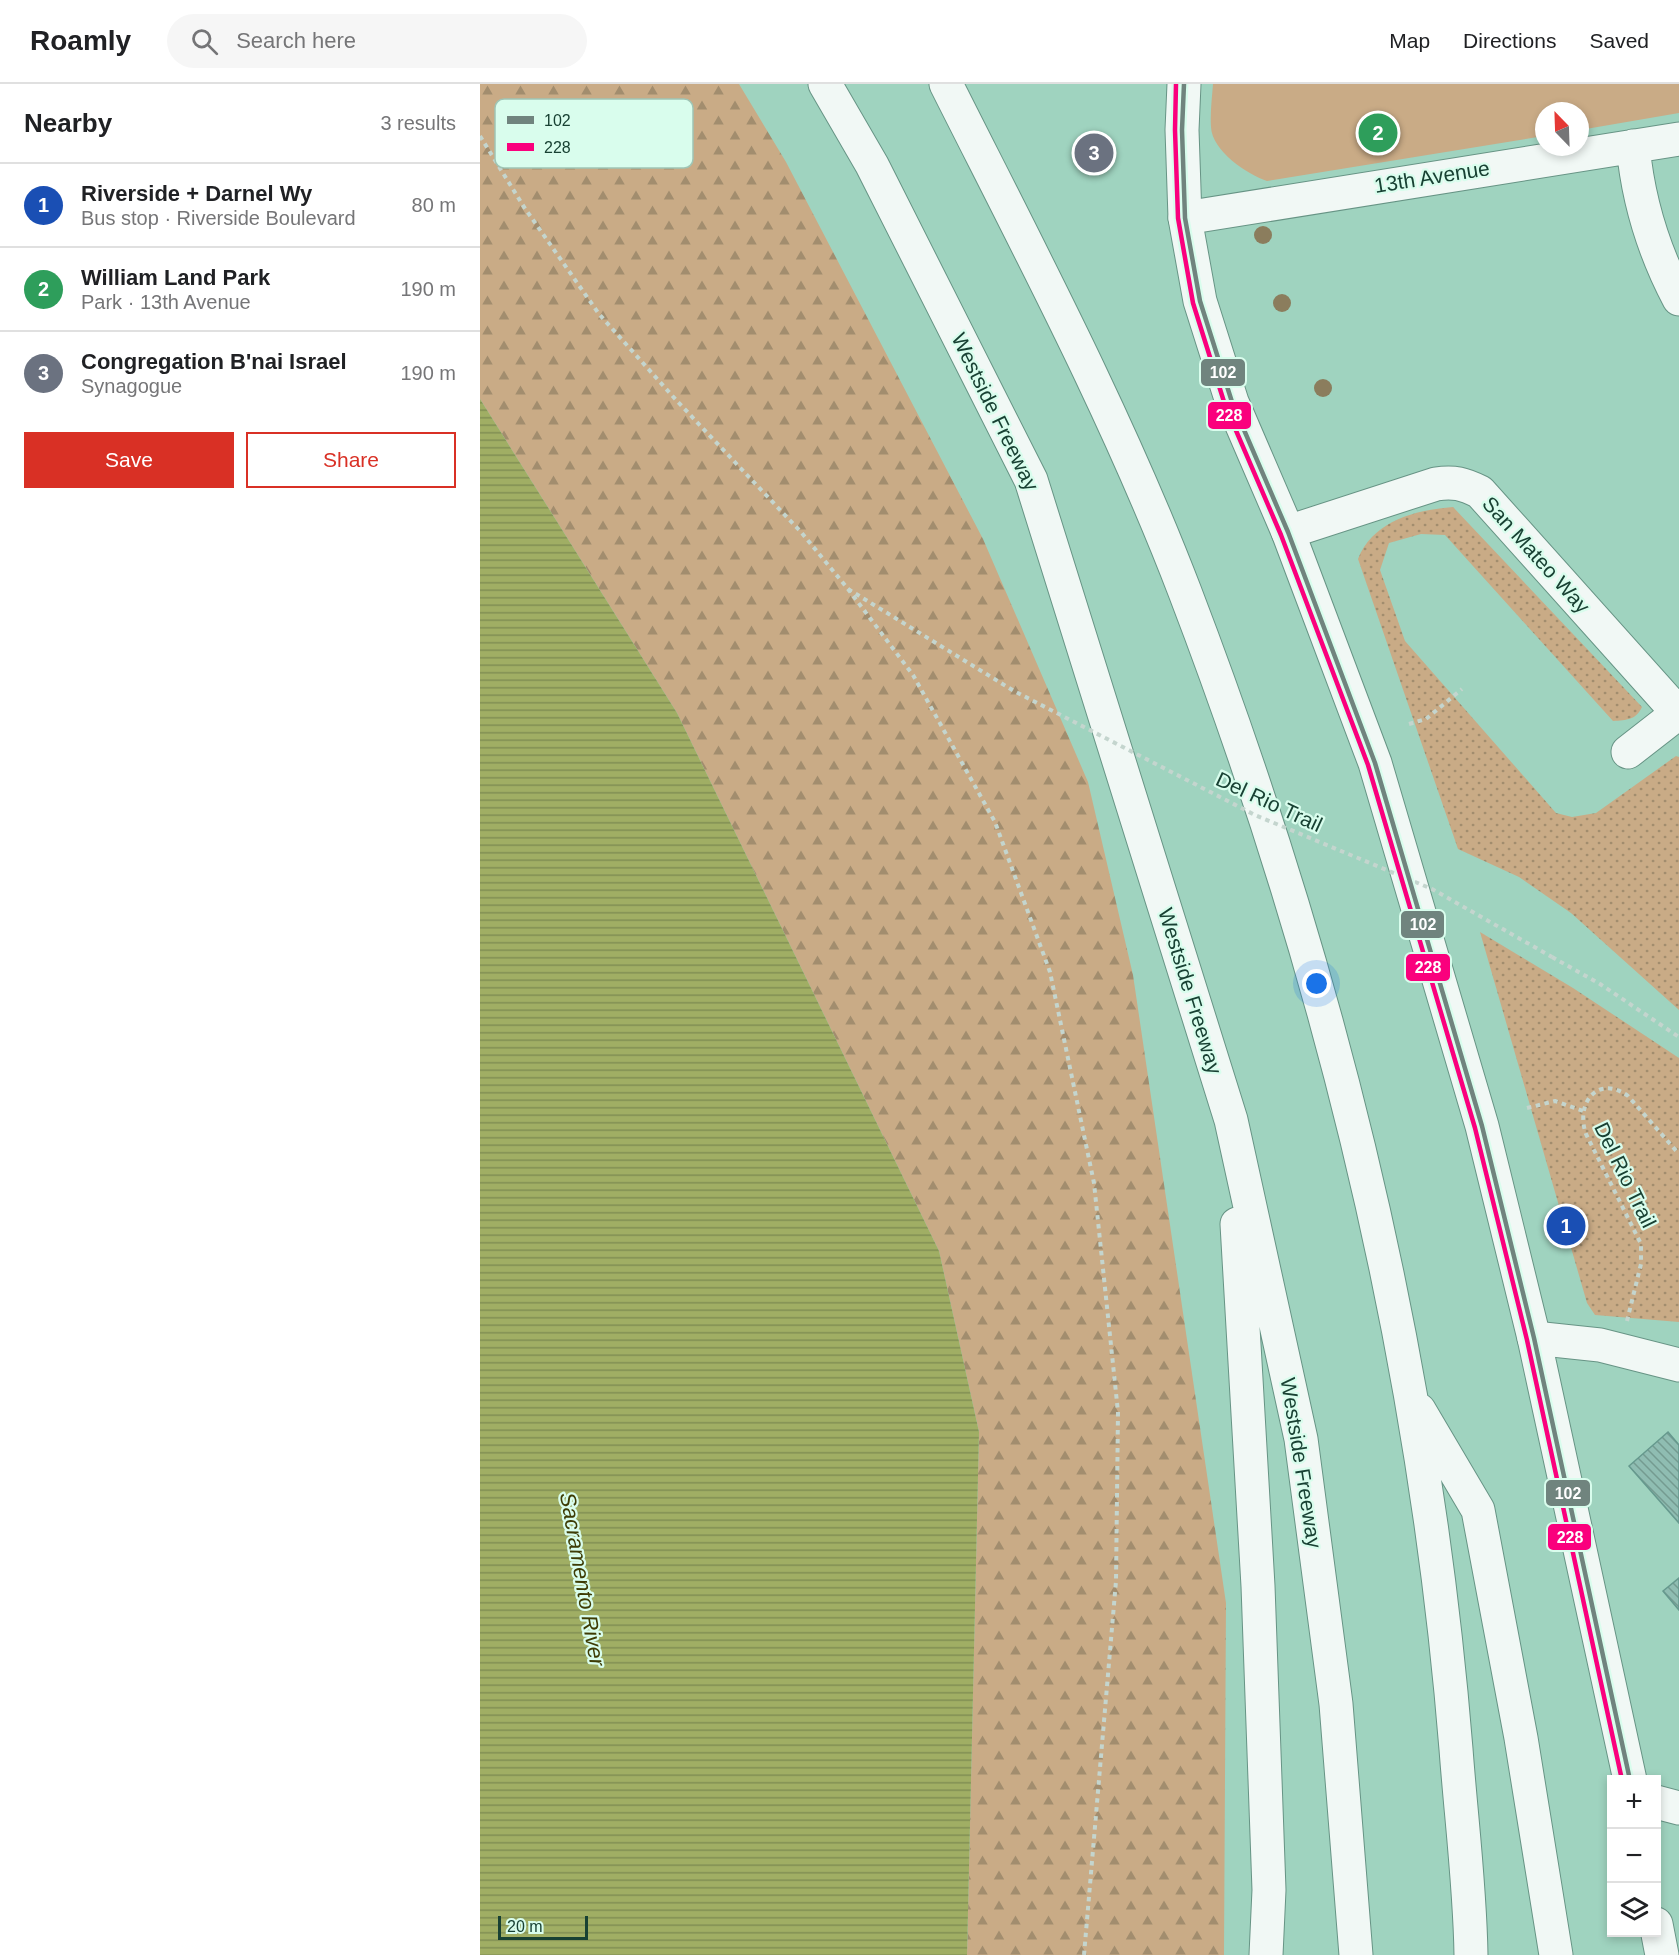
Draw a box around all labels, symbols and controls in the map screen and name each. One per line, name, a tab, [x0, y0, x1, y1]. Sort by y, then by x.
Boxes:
search box	[167, 14, 587, 68]
text: Roamly	[30, 25, 131, 56]
icon: search	[188, 25, 221, 58]
text: Search here	[236, 28, 356, 53]
text: Map	[1389, 29, 1430, 52]
text: Directions	[1463, 29, 1556, 52]
text: Saved	[1589, 29, 1649, 52]
legend	[495, 99, 693, 168]
north arrow	[1535, 102, 1589, 156]
text: Nearby	[24, 108, 112, 138]
pin: 2	[1358, 110, 1398, 156]
text: 3 results	[380, 112, 456, 134]
text: 102	[544, 112, 571, 129]
pin: 3	[1074, 130, 1114, 176]
text: 228	[544, 139, 571, 156]
street label: 13th Avenue	[1373, 156, 1491, 197]
text: Riverside + Darnel Wy	[81, 181, 312, 206]
text: 1	[38, 194, 49, 216]
text: 80 m	[412, 194, 456, 216]
text: Bus stop · Riverside Boulevard	[81, 207, 356, 229]
text: William Land Park	[81, 265, 270, 290]
text: 2	[38, 278, 49, 300]
text: 190 m	[400, 278, 456, 300]
text: Park · 13th Avenue	[81, 291, 251, 313]
street label: Westside Freeway	[947, 329, 1044, 495]
text: Congregation B'nai Israel	[81, 349, 347, 374]
line badge: 102	[1200, 358, 1246, 387]
text: 3	[38, 362, 49, 384]
text: 190 m	[400, 362, 456, 384]
text: 102	[1210, 364, 1236, 381]
text: Synagogue	[81, 375, 182, 397]
line badge: 228	[1207, 401, 1252, 430]
text: 228	[1216, 407, 1242, 424]
button: Save	[24, 432, 234, 488]
button: Share	[246, 432, 456, 488]
street label: San Mateo Way	[1478, 492, 1595, 618]
street label: Del Rio Trail	[1213, 767, 1326, 836]
street label: Westside Freeway	[1154, 905, 1227, 1077]
line badge: 102	[1400, 910, 1445, 939]
text: 102	[1410, 916, 1436, 933]
line badge: 228	[1405, 953, 1451, 982]
text: 228	[1415, 959, 1441, 976]
your location	[1302, 969, 1331, 998]
street label: Del Rio Trail	[1590, 1118, 1661, 1231]
pin: 1	[1546, 1204, 1586, 1248]
street label: Westside Freeway	[1277, 1376, 1326, 1550]
line badge: 102	[1545, 1479, 1591, 1507]
text: 102	[1555, 1485, 1581, 1502]
water label: Sacramento River	[555, 1490, 610, 1670]
line badge: 228	[1547, 1523, 1592, 1551]
text: 228	[1557, 1529, 1583, 1546]
map controls	[1607, 1775, 1661, 1937]
button: +	[1607, 1775, 1661, 1829]
button: −	[1607, 1829, 1661, 1883]
button: layers	[1607, 1883, 1661, 1937]
scale bar	[498, 1913, 588, 1940]
text: 20 m	[507, 1918, 543, 1935]

